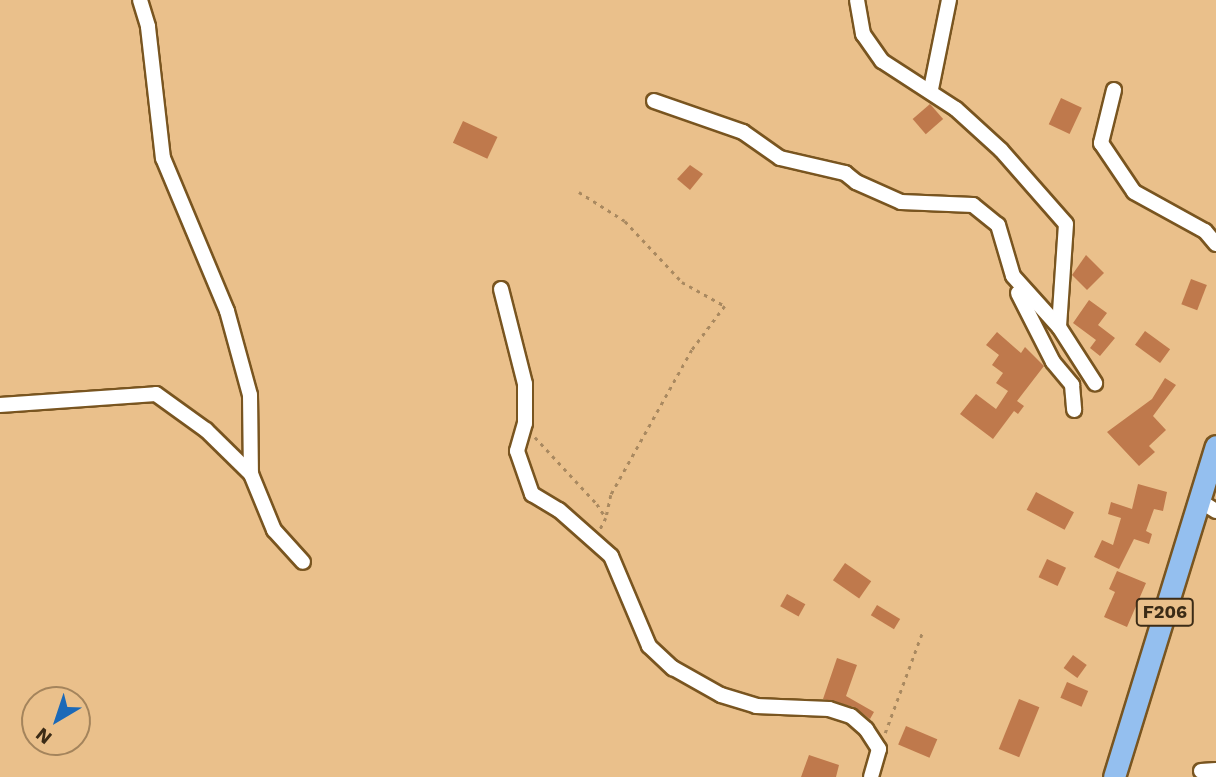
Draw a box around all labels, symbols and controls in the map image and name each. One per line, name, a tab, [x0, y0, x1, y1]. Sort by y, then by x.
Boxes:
road number: F206	[1135, 598, 1195, 626]
north arrow	[21, 686, 91, 756]
text: N	[31, 723, 56, 750]

